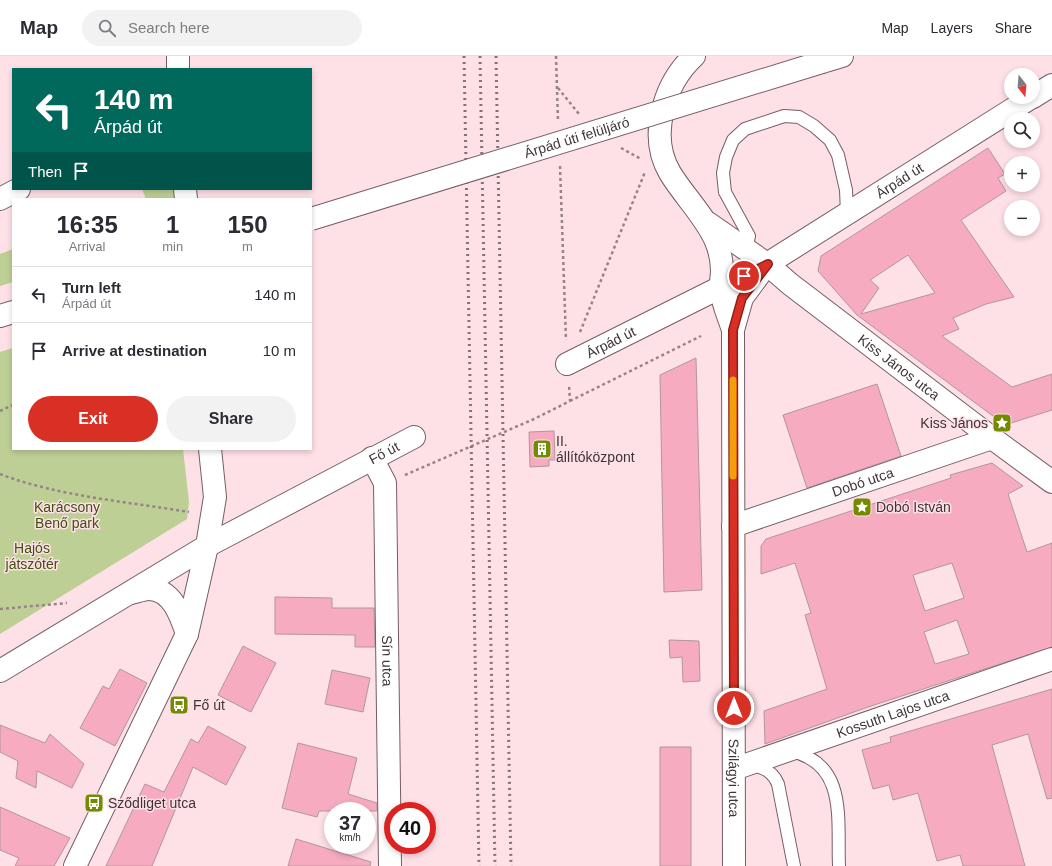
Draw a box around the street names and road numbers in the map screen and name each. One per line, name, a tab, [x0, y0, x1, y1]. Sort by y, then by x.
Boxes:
street label: Árpád úti felüljáró	[522, 114, 631, 161]
street label: Árpád út	[873, 160, 926, 201]
street label: Árpád út	[584, 323, 638, 361]
street label: Kiss János utca	[855, 331, 943, 403]
street label: Fő út	[366, 438, 402, 467]
street label: Dobó utca	[830, 464, 896, 500]
street label: Sín utca	[379, 635, 396, 687]
street label: Kossuth Lajos utca	[834, 687, 952, 741]
street label: Szilágyi utca	[726, 739, 742, 818]

